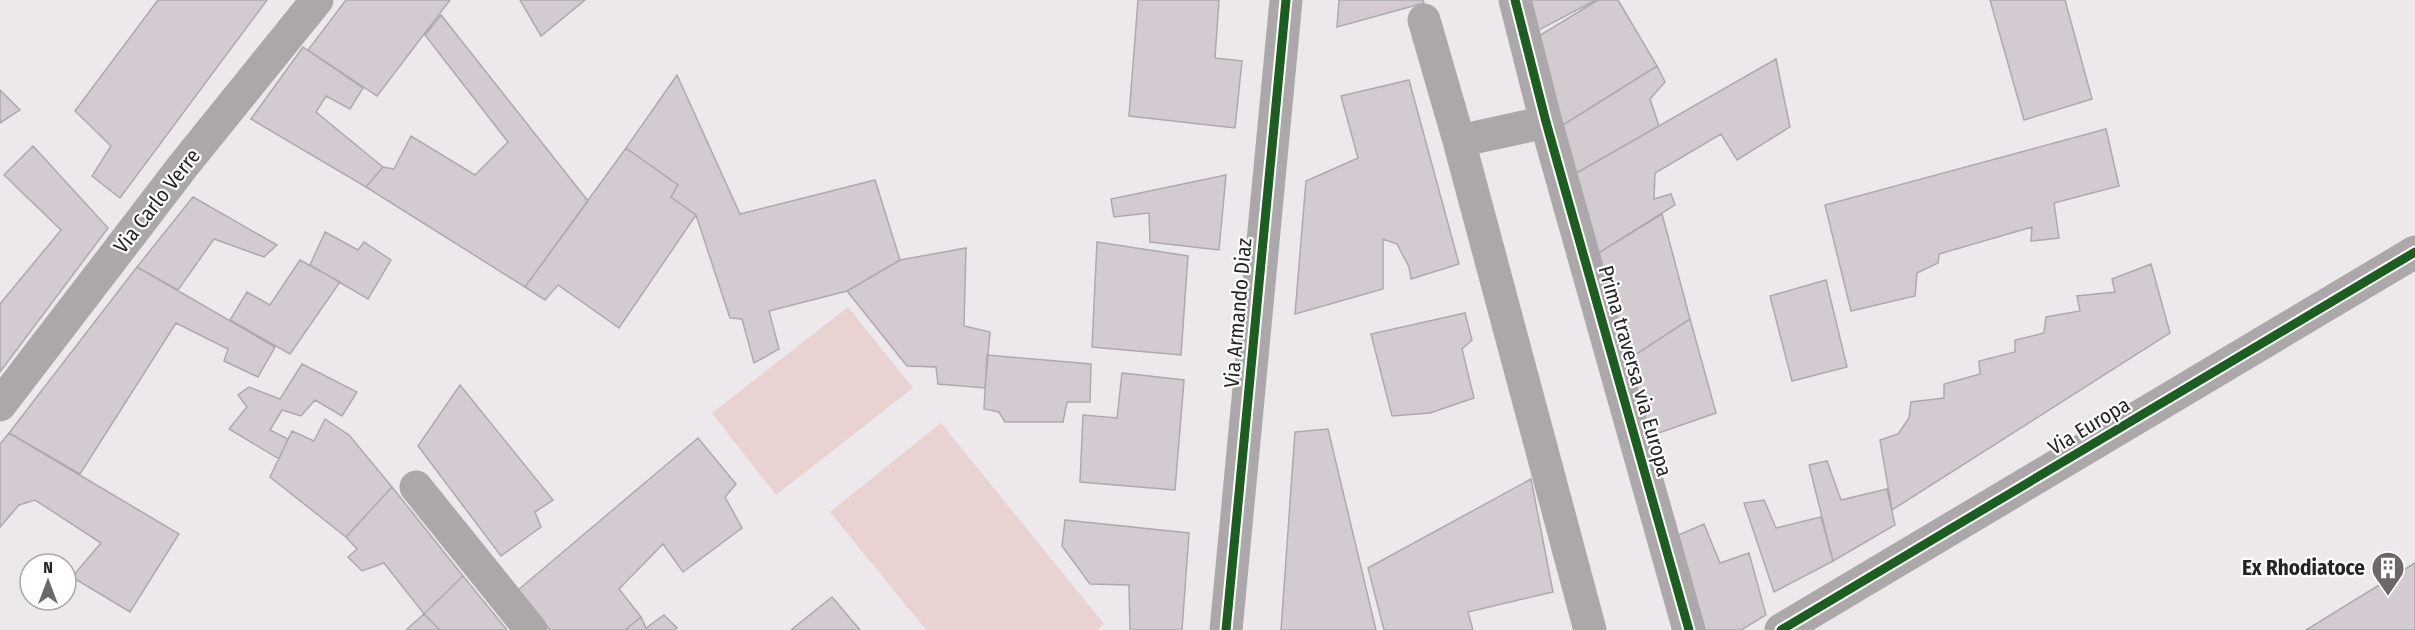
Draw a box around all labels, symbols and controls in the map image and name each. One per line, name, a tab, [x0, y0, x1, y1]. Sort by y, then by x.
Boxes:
street label: Via Carlo Verre	[108, 143, 206, 259]
street label: Via Armando Diaz	[1218, 237, 1258, 389]
street label: Prima traversa via Europa	[1592, 263, 1678, 479]
street label: Via Europa	[2043, 391, 2135, 461]
building icon: Ex Rhodiatoce	[2370, 550, 2406, 597]
north arrow	[18, 552, 78, 612]
place label: Ex Rhodiatoce	[2242, 555, 2365, 581]
text: N	[43, 558, 53, 577]

